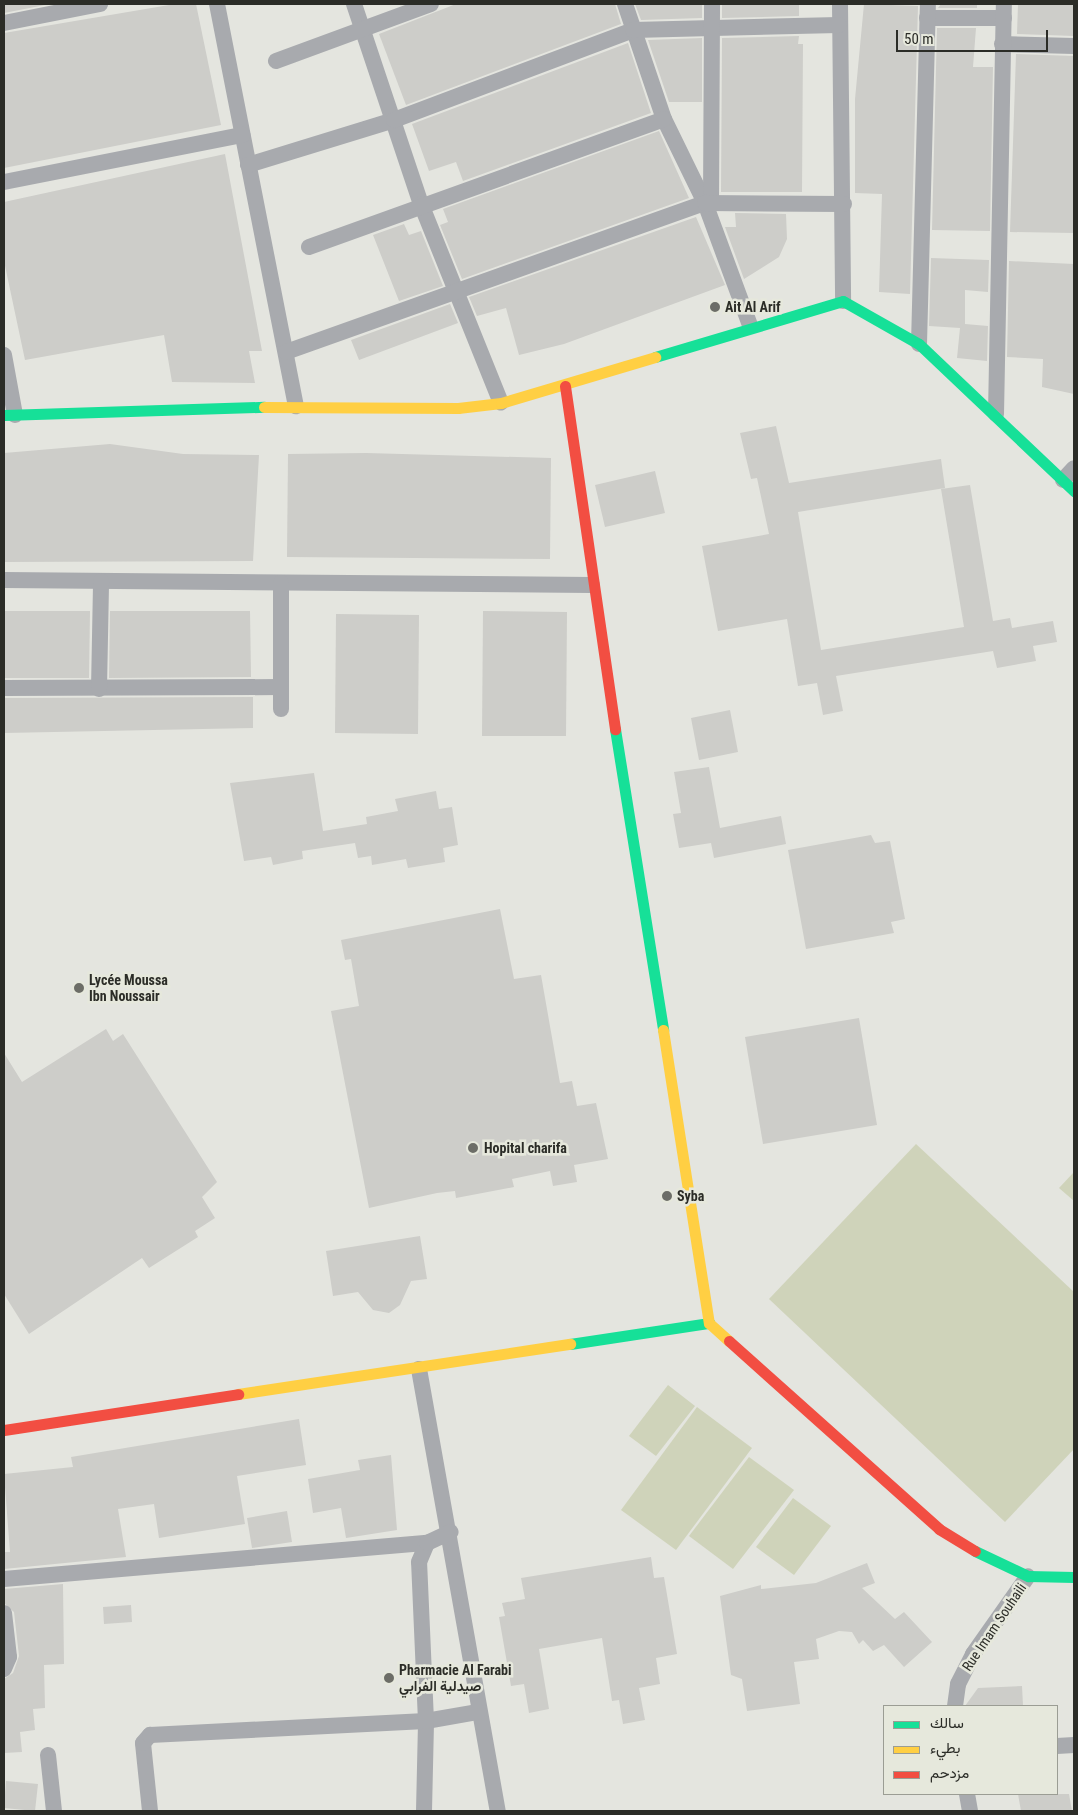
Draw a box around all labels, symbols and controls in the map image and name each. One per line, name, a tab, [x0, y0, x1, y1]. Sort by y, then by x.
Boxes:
scale bar	[898, 20, 1050, 52]
text: 50 m	[904, 30, 934, 48]
place label: Ait Al Arif	[725, 299, 781, 315]
marker: Ait Al Arif	[709, 301, 721, 313]
place label: Lycée Moussa Ibn Noussair	[89, 972, 168, 1004]
marker: Lycée Moussa Ibn Noussair	[73, 982, 85, 994]
place label: Hopital charifa	[484, 1140, 567, 1156]
marker: Hopital charifa	[466, 1141, 480, 1155]
place label: Syba	[677, 1188, 704, 1204]
marker: Syba	[661, 1190, 673, 1202]
street label: Rue Imam Souhaili	[958, 1580, 1030, 1674]
place label: Pharmacie Al Farabi صيدلية الفرابي	[399, 1662, 512, 1694]
marker: Pharmacie Al Farabi صيدلية الفرابي	[383, 1672, 395, 1684]
legend	[883, 1705, 1058, 1795]
text: سالك	[930, 1714, 964, 1732]
text: بطيء	[930, 1739, 960, 1757]
text: مزدحم	[930, 1764, 969, 1782]

